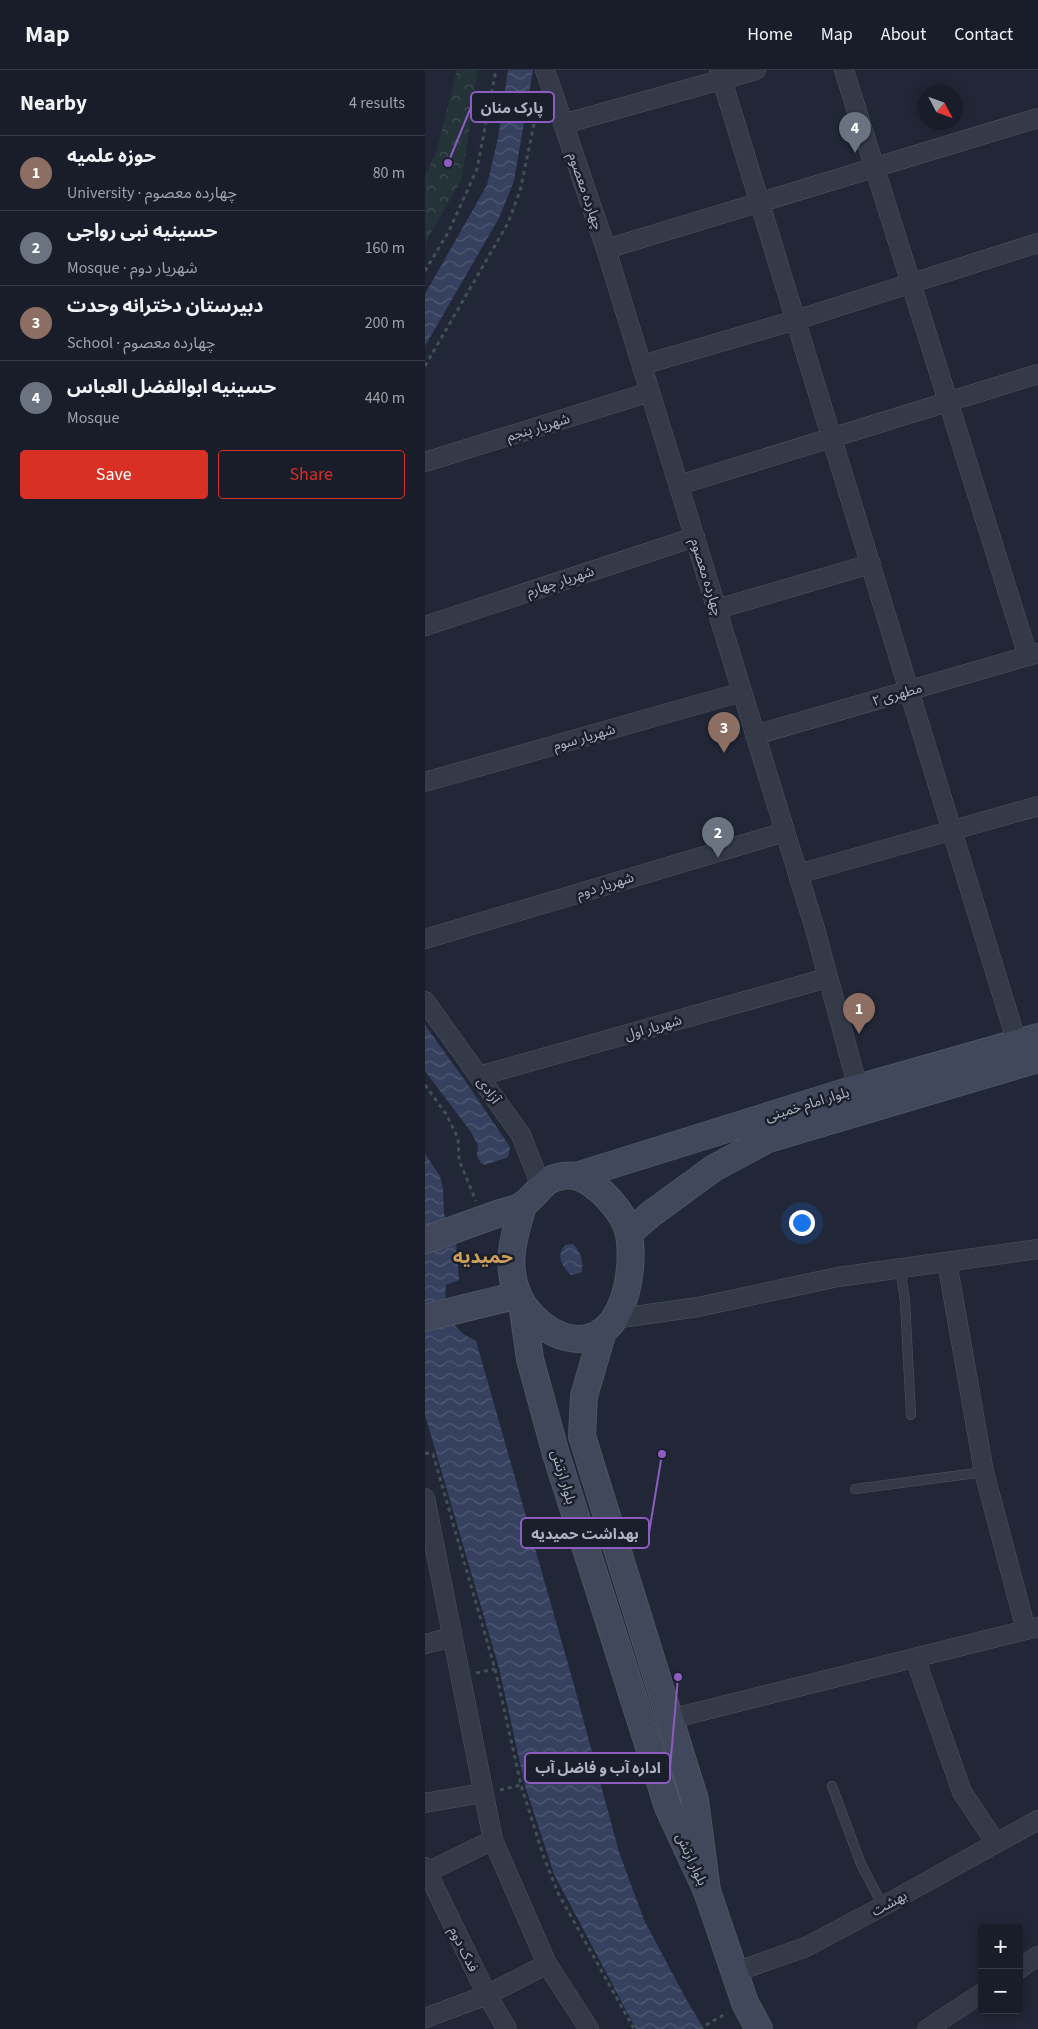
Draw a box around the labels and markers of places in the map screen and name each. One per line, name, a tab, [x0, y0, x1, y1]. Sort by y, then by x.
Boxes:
callout: پارک منان	[471, 92, 554, 122]
pin: 4	[839, 112, 871, 153]
pin: 3	[708, 712, 740, 753]
pin: 2	[702, 817, 734, 858]
pin: 1	[843, 993, 875, 1034]
callout: بهداشت حمیدیه	[521, 1518, 649, 1548]
callout: اداره آب و فاضل آب	[525, 1753, 670, 1783]

